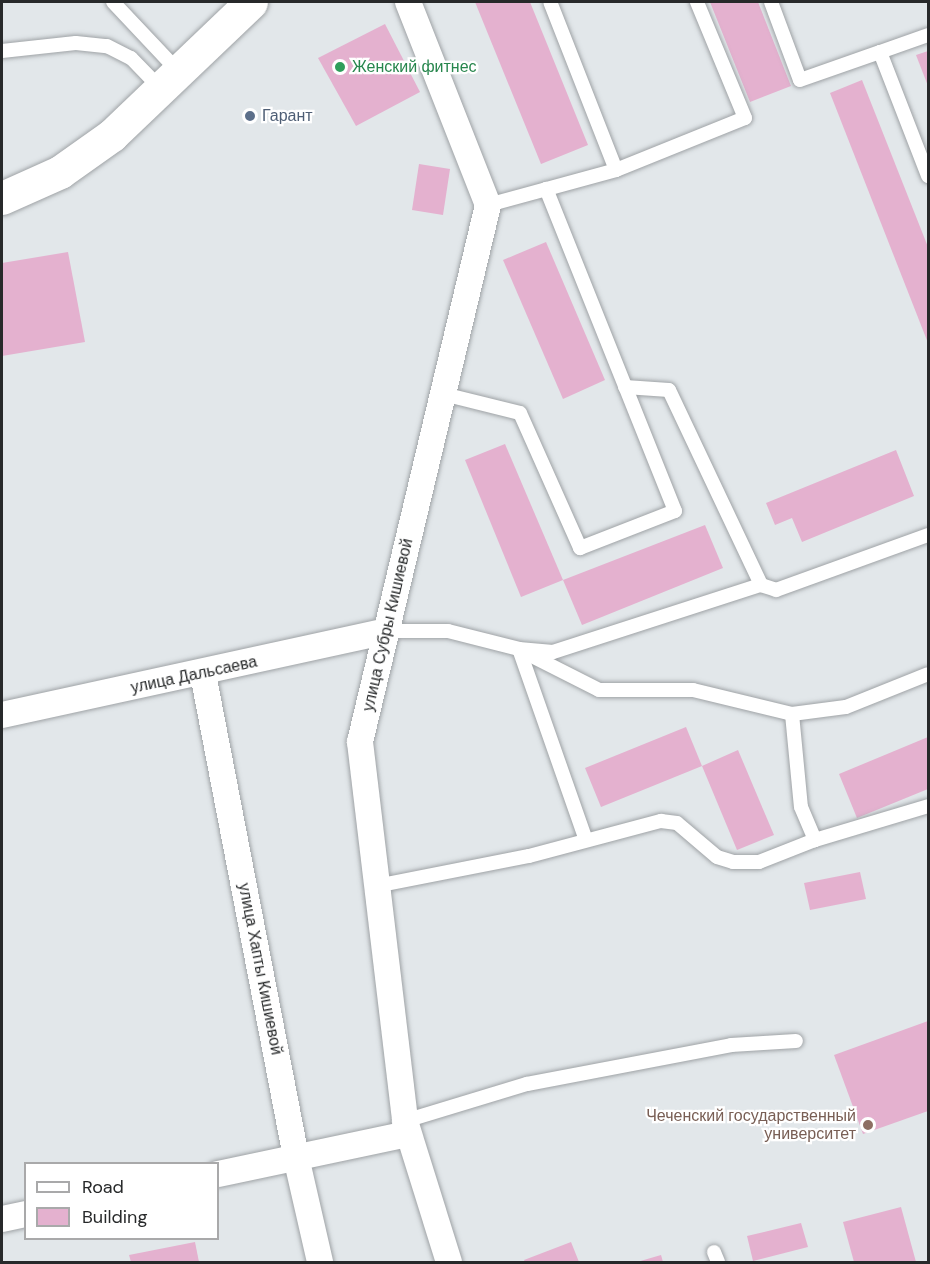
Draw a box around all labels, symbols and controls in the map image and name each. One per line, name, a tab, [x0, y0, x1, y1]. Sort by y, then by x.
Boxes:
place label: Женский фитнес	[352, 57, 477, 77]
marker: Женский фитнес	[333, 60, 347, 74]
place label: Гарант	[262, 106, 313, 126]
marker: Гарант	[243, 109, 257, 123]
street label: улица Субры Кишиевой	[359, 537, 417, 713]
street label: улица Дальсаева	[129, 652, 259, 698]
street label: улица Хапты Кишиевой	[234, 881, 286, 1057]
place label: Чеченский государственный университет	[646, 1106, 856, 1144]
marker: Чеченский государственный университет	[861, 1118, 875, 1132]
legend	[24, 1162, 219, 1240]
text: Road	[82, 1175, 124, 1199]
text: Building	[82, 1205, 147, 1229]

